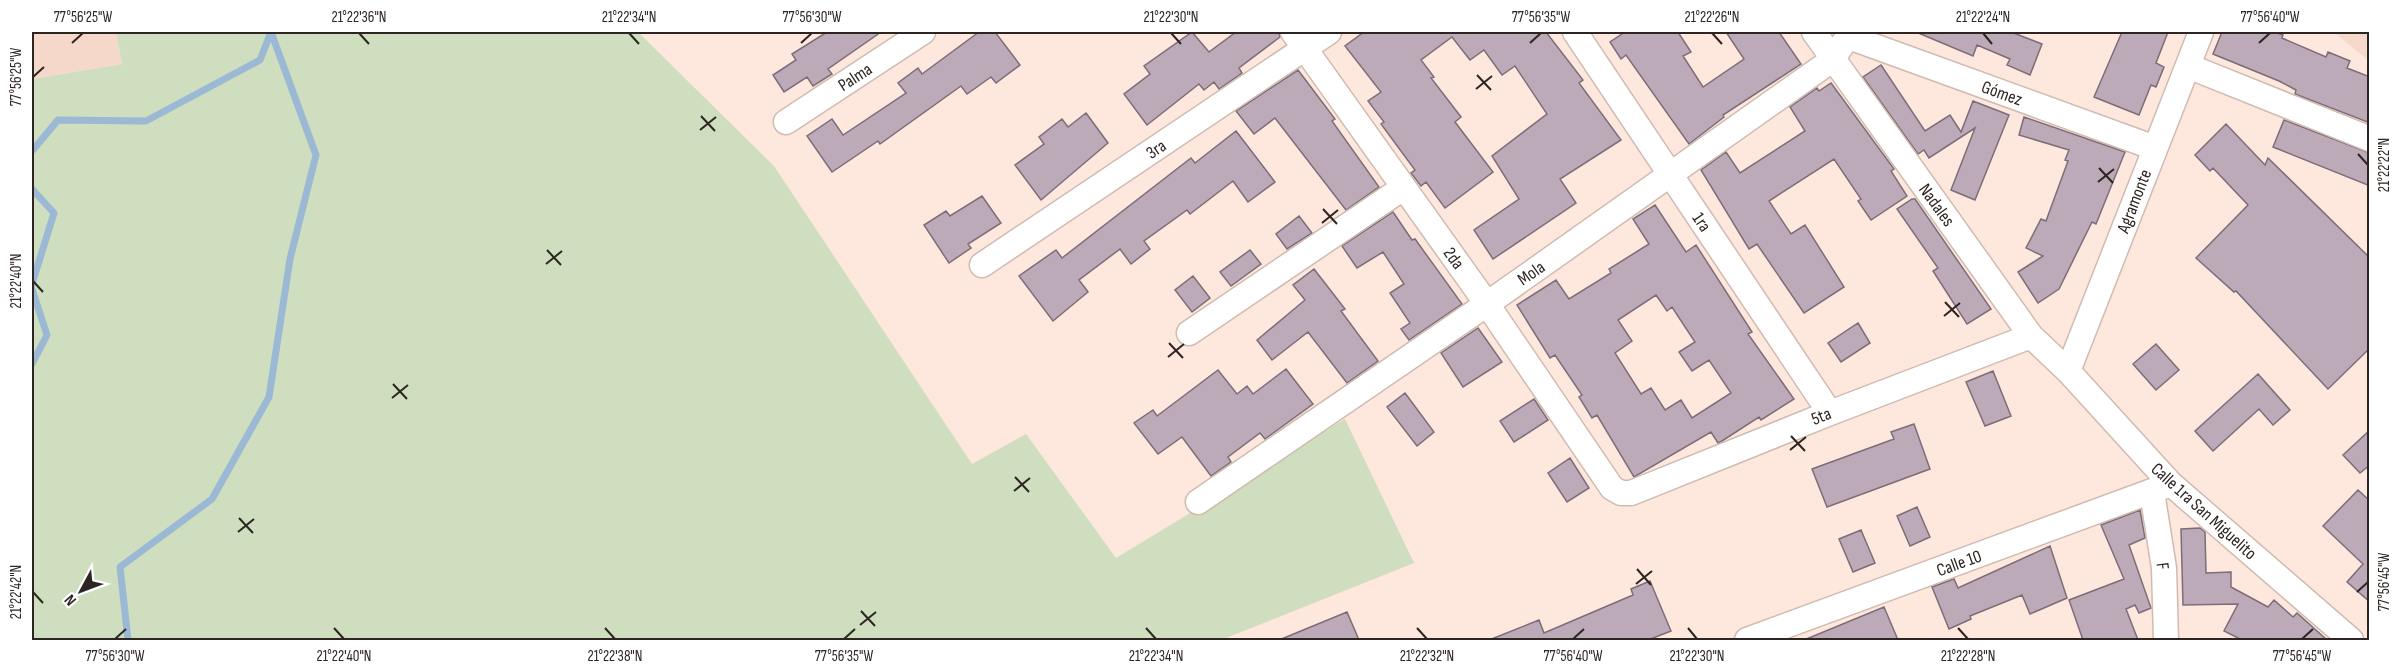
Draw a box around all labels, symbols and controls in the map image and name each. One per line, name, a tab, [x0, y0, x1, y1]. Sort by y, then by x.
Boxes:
text: 77°56'25"W	[54, 8, 112, 27]
text: 21°22'36"N	[332, 8, 386, 27]
text: 21°22'34"N	[602, 8, 656, 27]
text: 77°56'30"W	[782, 8, 842, 27]
text: 21°22'30"N	[1143, 8, 1199, 27]
text: 77°56'35"W	[1512, 8, 1570, 27]
text: 21°22'26"N	[1685, 8, 1739, 27]
text: 21°22'24"N	[1956, 8, 2010, 27]
text: 77°56'40"W	[2240, 8, 2300, 27]
text: 77°56'25"W	[7, 48, 26, 106]
street label: Palma	[834, 59, 876, 96]
street label: Gómez	[1979, 76, 2026, 111]
street label: 3ra	[1142, 135, 1170, 164]
text: 21°22'22"N	[2375, 138, 2394, 192]
street label: Agramonte	[2112, 166, 2156, 237]
street label: Nadales	[1914, 180, 1959, 231]
street label: 1ra	[1688, 209, 1716, 236]
street label: 2da	[1439, 243, 1469, 273]
text: 21°22'40"N	[7, 254, 26, 309]
street label: Mola	[1514, 257, 1549, 290]
street label: 5ta	[1808, 403, 1834, 430]
street label: Calle 1ra San Miguelito	[2147, 459, 2261, 564]
street label: Calle 10	[1934, 546, 1985, 581]
text: 77°56'45"W	[2375, 553, 2394, 611]
north arrow	[51, 561, 111, 621]
street label: F	[2152, 561, 2173, 571]
text: 21°22'42"N	[7, 565, 26, 619]
text: N	[61, 590, 81, 609]
text: 77°56'30"W	[85, 647, 145, 666]
text: 21°22'40"N	[317, 647, 372, 666]
text: 21°22'38"N	[588, 647, 642, 666]
text: 77°56'35"W	[815, 647, 873, 666]
text: 21°22'34"N	[1129, 647, 1183, 666]
text: 21°22'32"N	[1400, 647, 1454, 666]
text: 77°56'40"W	[1543, 647, 1603, 666]
text: 21°22'30"N	[1669, 647, 1725, 666]
text: 21°22'28"N	[1941, 647, 1995, 666]
text: 77°56'45"W	[2273, 647, 2331, 666]

